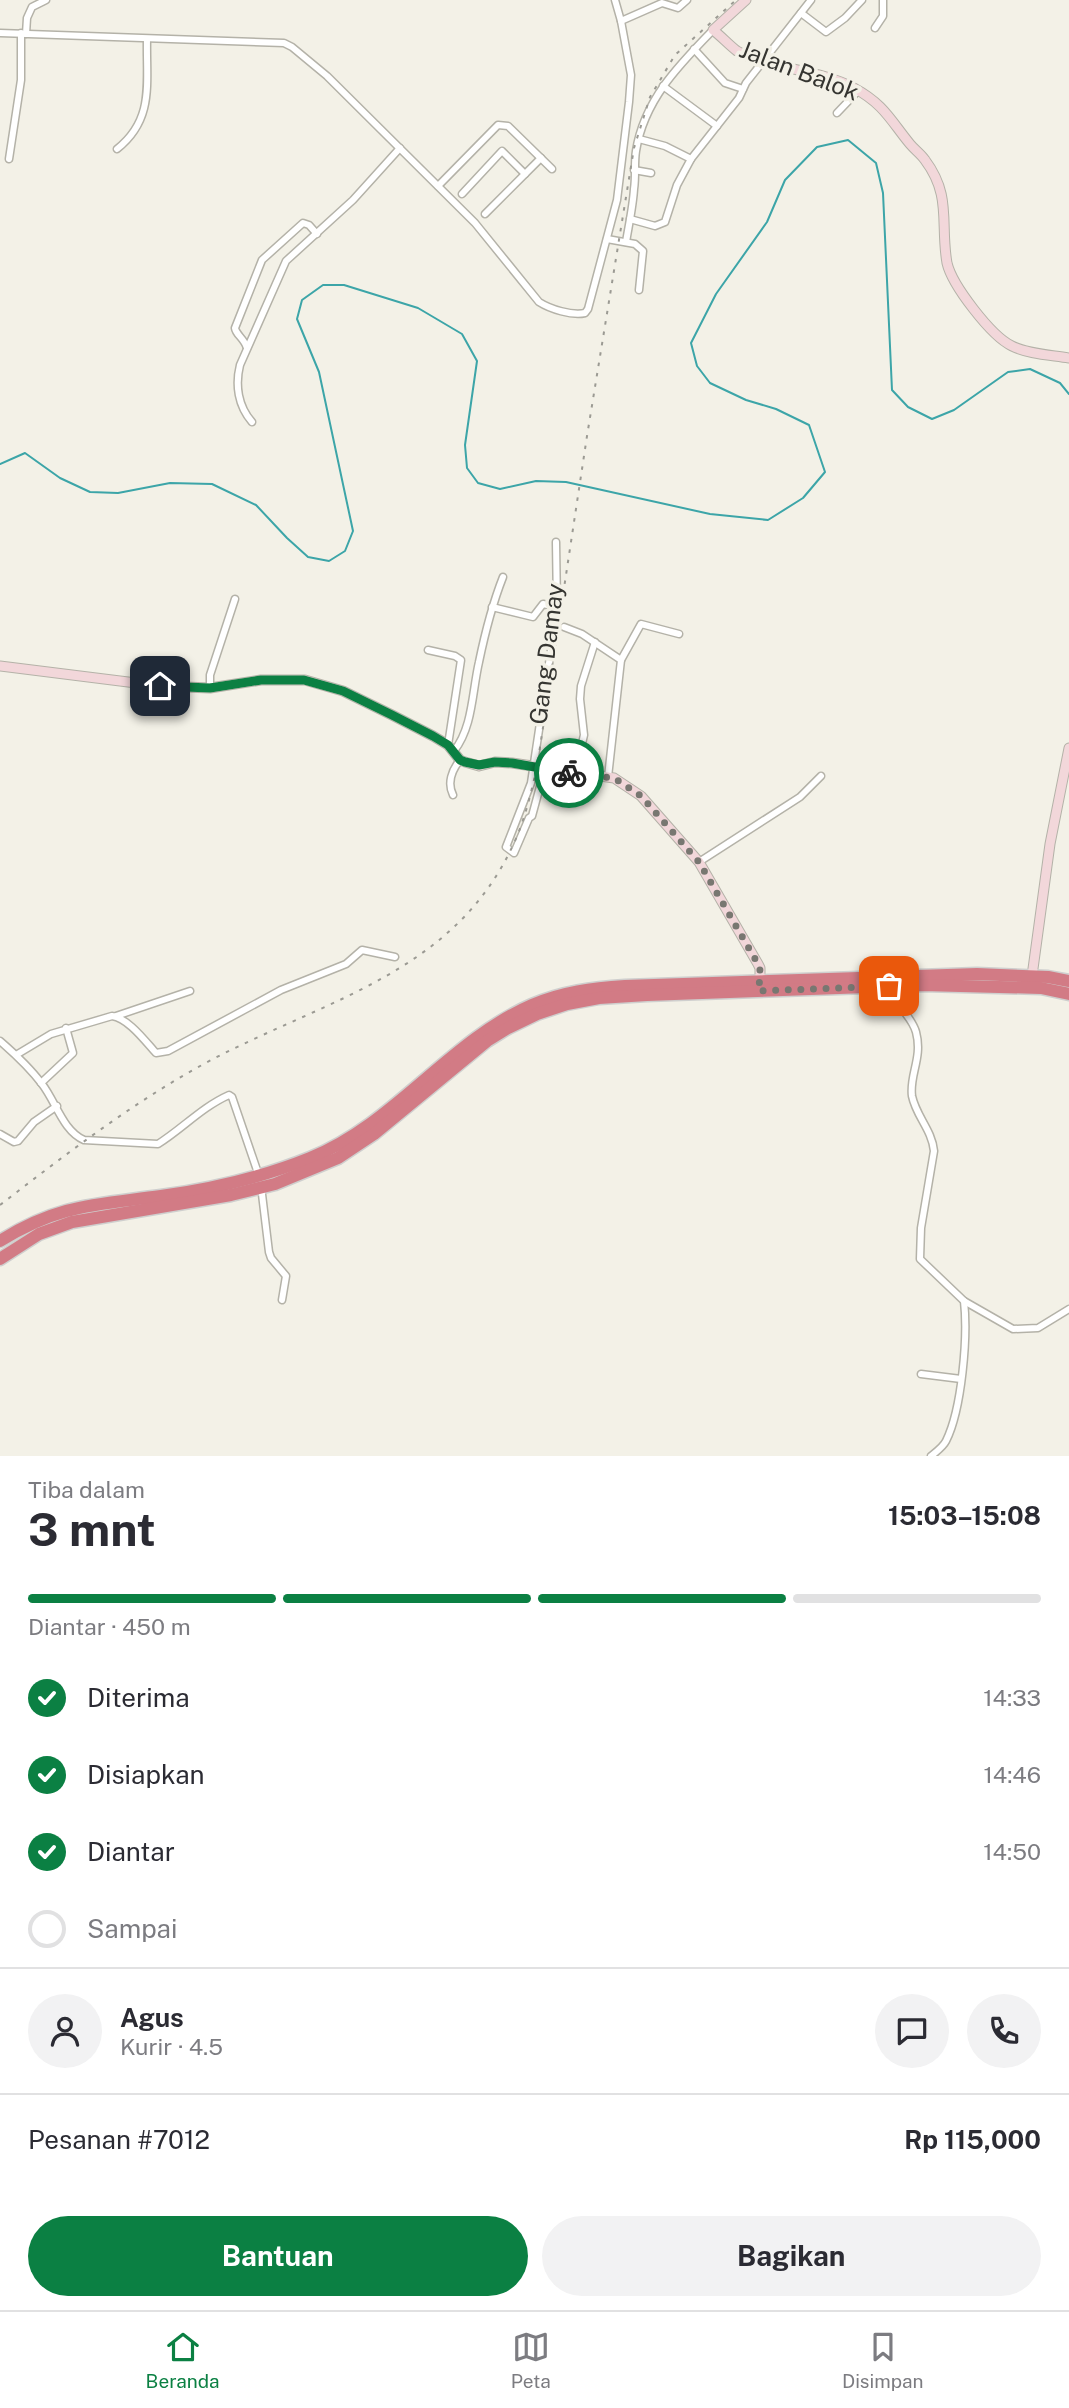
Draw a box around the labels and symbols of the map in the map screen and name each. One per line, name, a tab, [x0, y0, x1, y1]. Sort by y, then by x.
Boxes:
street label: Jalan Balok	[736, 34, 863, 106]
street label: Gang Damay	[523, 582, 569, 726]
pin	[130, 656, 190, 716]
courier	[534, 738, 604, 808]
pin	[859, 956, 919, 1016]

